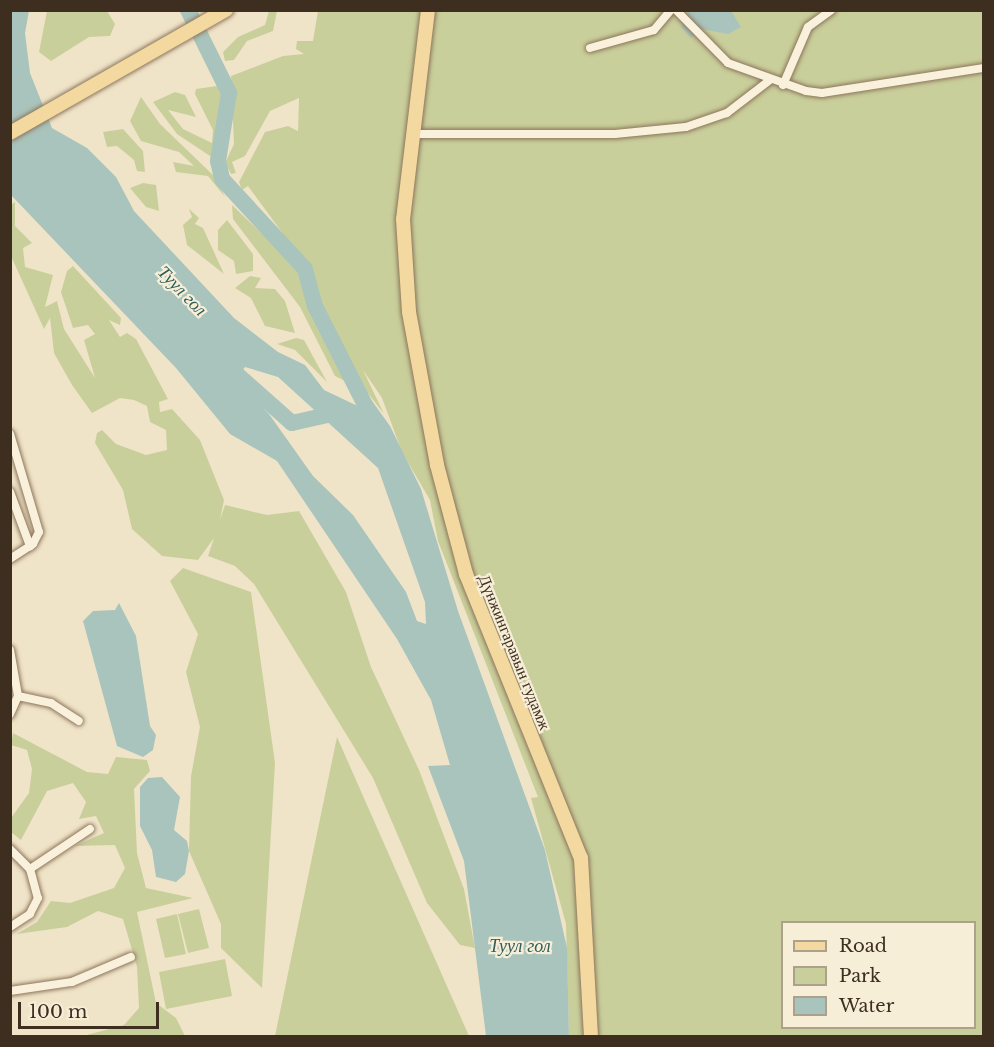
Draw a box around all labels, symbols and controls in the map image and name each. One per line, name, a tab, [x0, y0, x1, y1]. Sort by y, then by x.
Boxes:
water label: Туул гол	[153, 261, 211, 321]
street label: Дүнжингаравын гудамж	[475, 572, 555, 732]
legend	[781, 921, 976, 1029]
water label: Туул гол	[489, 935, 551, 957]
text: Road	[839, 935, 887, 957]
text: Park	[839, 965, 881, 987]
scale bar	[21, 990, 162, 1028]
text: Water	[839, 995, 894, 1017]
text: 100 m	[29, 1001, 87, 1023]

